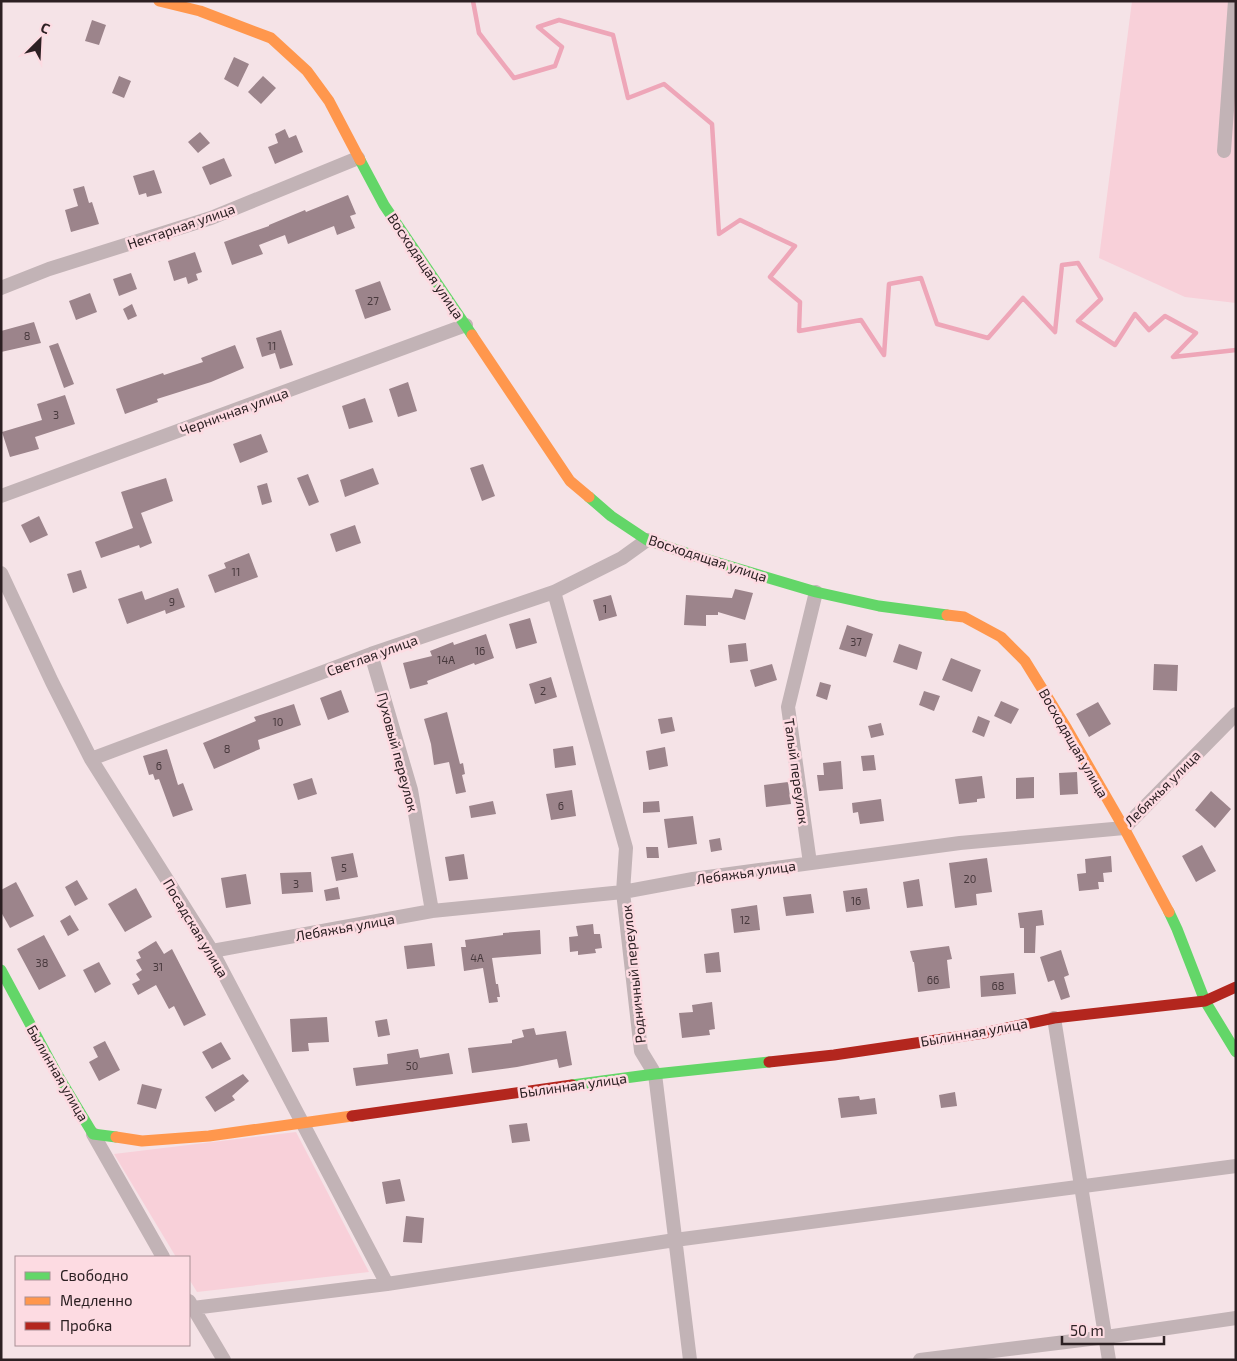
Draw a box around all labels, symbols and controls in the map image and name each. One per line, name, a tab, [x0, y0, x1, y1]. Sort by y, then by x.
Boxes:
north arrow	[15, 15, 65, 65]
text: С	[38, 18, 53, 37]
street label: Нектарная улица	[125, 200, 237, 252]
street label: Восходящая улица	[384, 210, 468, 322]
house number: 27	[367, 294, 379, 307]
house number: 8	[24, 329, 30, 342]
house number: 11	[268, 339, 276, 352]
street label: Черничная улица	[178, 384, 290, 438]
house number: 3	[53, 408, 59, 421]
street label: Восходящая улица	[647, 531, 769, 585]
house number: 11	[232, 565, 240, 578]
house number: 9	[169, 595, 175, 608]
house number: 1	[603, 602, 607, 615]
street label: Светлая улица	[324, 631, 420, 679]
house number: 37	[850, 635, 862, 648]
house number: 16	[475, 644, 485, 657]
house number: 14А	[437, 653, 455, 666]
house number: 2	[540, 684, 546, 697]
street label: Восходящая улица	[1036, 685, 1112, 801]
street label: Пуховый переулок	[374, 690, 422, 814]
house number: 10	[272, 715, 284, 728]
street label: Талый переулок	[781, 717, 813, 826]
house number: 8	[224, 742, 230, 755]
street label: Лебяжья улица	[1120, 746, 1204, 830]
house number: 6	[156, 759, 162, 772]
house number: 6	[558, 799, 564, 812]
street label: Лебяжья улица	[695, 857, 797, 887]
house number: 5	[341, 861, 347, 874]
house number: 20	[964, 872, 976, 885]
street label: Посадская улица	[160, 876, 232, 980]
house number: 3	[293, 877, 299, 890]
house number: 16	[851, 894, 861, 907]
street label: Родничный переулок	[617, 903, 649, 1044]
street label: Лебяжья улица	[294, 910, 396, 944]
house number: 12	[740, 913, 750, 926]
house number: 4А	[470, 951, 484, 964]
house number: 38	[36, 956, 48, 969]
house number: 31	[153, 960, 163, 973]
house number: 66	[927, 973, 939, 986]
house number: 68	[992, 979, 1004, 992]
street label: Былинная улица	[919, 1014, 1029, 1050]
street label: Былинная улица	[24, 1022, 92, 1124]
house number: 50	[406, 1059, 418, 1072]
street label: Былинная улица	[518, 1069, 628, 1101]
legend	[15, 1256, 190, 1346]
text: Свободно	[60, 1266, 129, 1284]
text: Медленно	[60, 1291, 133, 1309]
scale bar	[1062, 1314, 1164, 1346]
text: Пробка	[60, 1316, 112, 1334]
text: 50 m	[1070, 1321, 1104, 1339]

